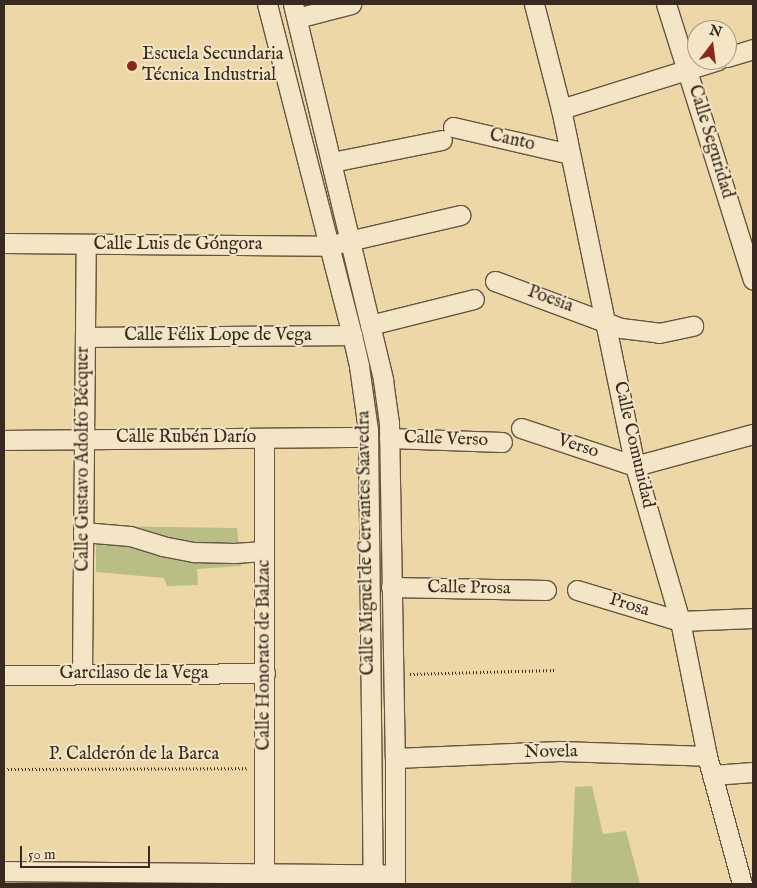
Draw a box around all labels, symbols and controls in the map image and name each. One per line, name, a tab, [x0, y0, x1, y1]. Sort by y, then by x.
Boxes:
north arrow	[687, 20, 737, 70]
text: N	[707, 21, 724, 42]
place label: Escuela Secundaria Técnica Industrial	[142, 45, 283, 88]
marker: Escuela Secundaria Técnica Industrial	[126, 60, 138, 72]
street label: Calle Seguridad	[682, 83, 738, 201]
street label: Canto	[487, 125, 537, 157]
street label: Calle Luis de Góngora	[94, 234, 262, 256]
street label: Poesia	[524, 282, 576, 318]
street label: Calle Félix Lope de Vega	[124, 325, 312, 347]
street label: Calle Gustavo Adolfo Bécquer	[73, 346, 95, 572]
street label: Calle Comunidad	[608, 379, 658, 511]
street label: Calle Miguel de Cervantes Saavedra	[354, 410, 380, 676]
street label: Calle Rubén Darío	[116, 427, 256, 449]
street label: Calle Verso	[403, 428, 489, 452]
street label: Verso	[555, 430, 601, 464]
street label: Calle Honorato de Balzac	[254, 559, 276, 751]
street label: Calle Prosa	[427, 577, 511, 601]
street label: Prosa	[606, 590, 652, 622]
street label: Garcilaso de la Vega	[60, 663, 208, 685]
street label: Novela	[524, 742, 578, 764]
street label: P. Calderón de la Barca	[49, 744, 219, 766]
scale bar	[22, 836, 152, 868]
text: 50 m	[28, 845, 56, 864]

